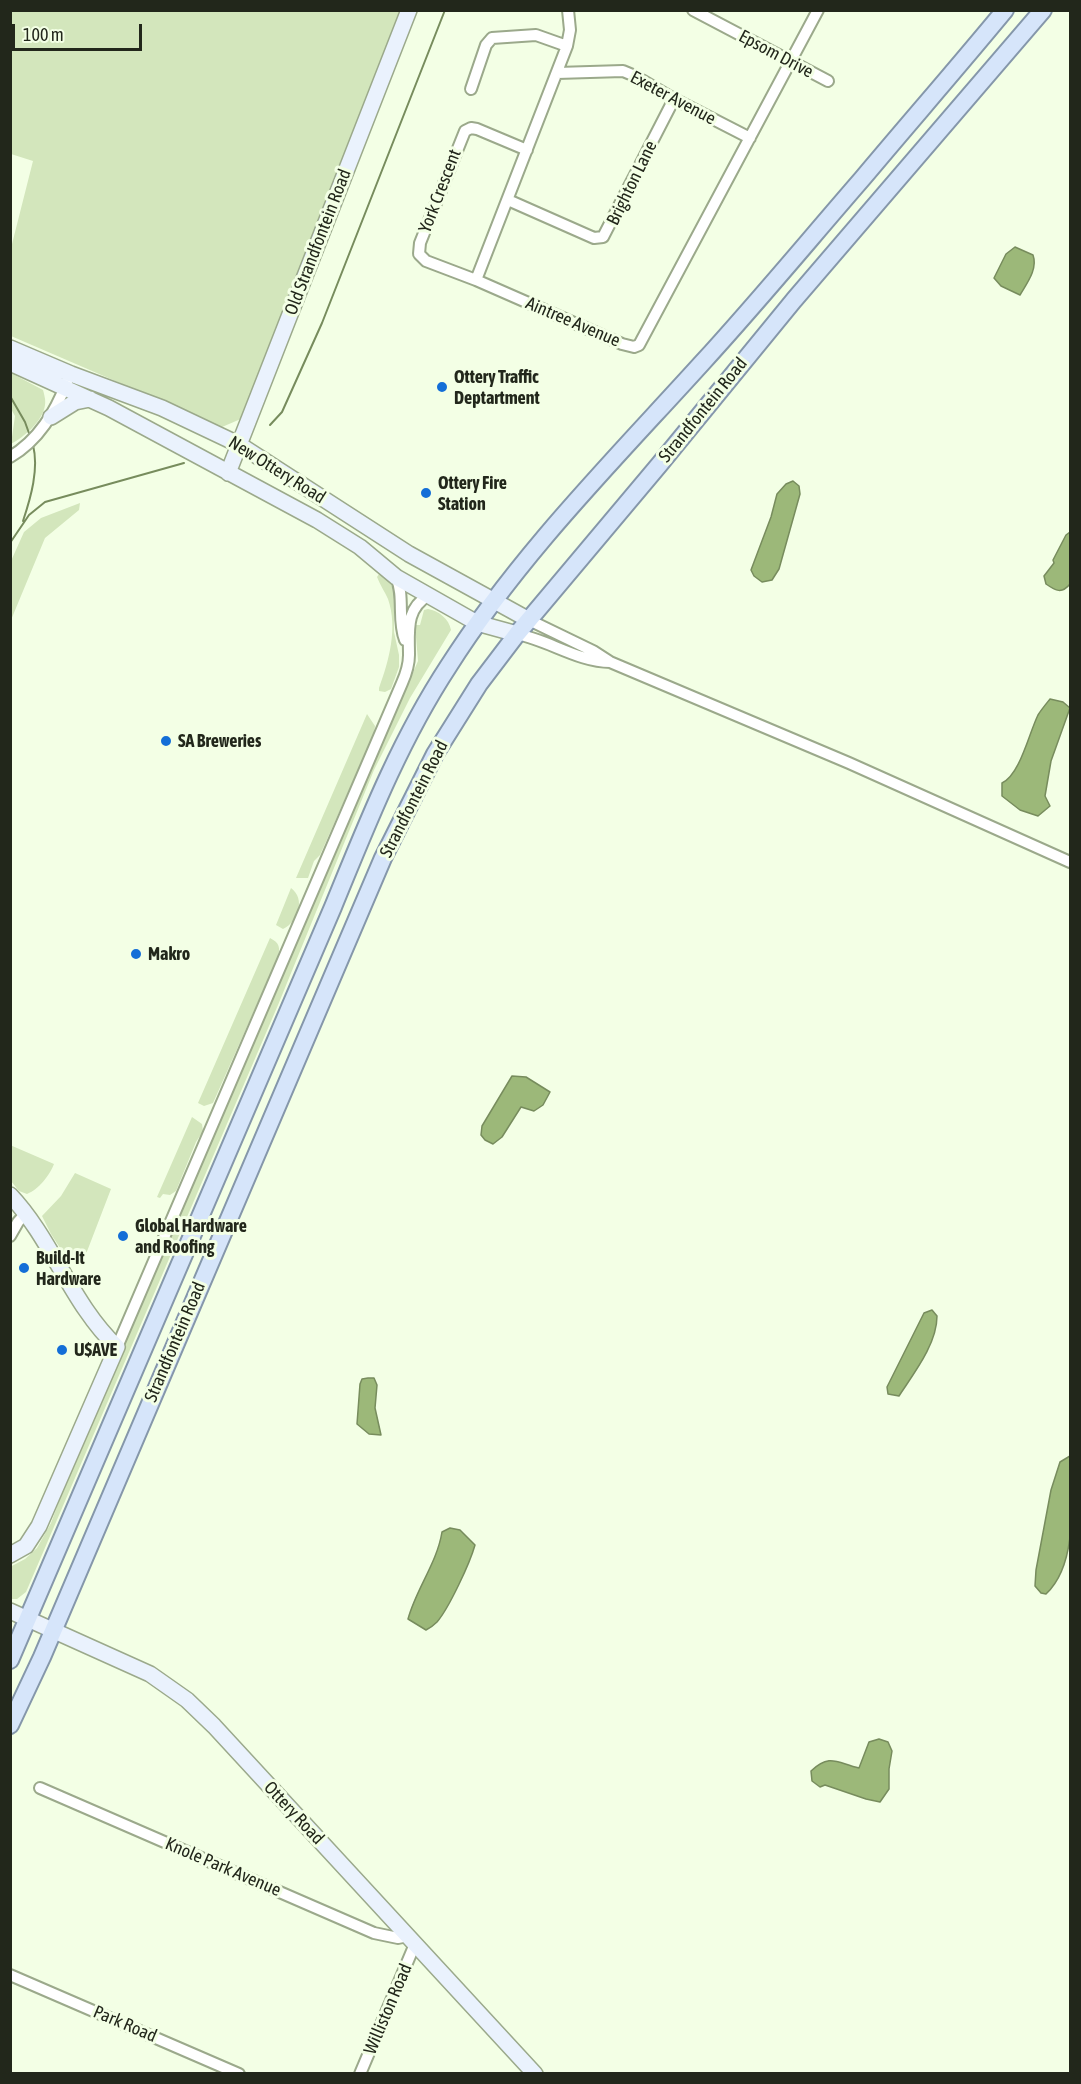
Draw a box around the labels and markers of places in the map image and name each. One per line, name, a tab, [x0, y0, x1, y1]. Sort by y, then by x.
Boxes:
place label: Ottery Traffic Deptartment	[454, 366, 540, 409]
marker: Ottery Traffic Deptartment	[435, 380, 449, 394]
place label: Ottery Fire Station	[438, 472, 507, 514]
marker: Ottery Fire Station	[419, 486, 433, 500]
place label: SA Breweries	[178, 730, 261, 752]
marker: SA Breweries	[159, 734, 173, 748]
place label: Makro	[148, 943, 190, 965]
marker: Makro	[129, 947, 143, 961]
place label: Global Hardware and Roofing	[135, 1215, 247, 1258]
marker: Global Hardware and Roofing	[116, 1229, 130, 1243]
place label: Build-It Hardware	[36, 1247, 101, 1290]
marker: Build-It Hardware	[17, 1261, 31, 1275]
place label: U$AVE	[74, 1339, 117, 1361]
marker: U$AVE	[55, 1343, 69, 1357]

